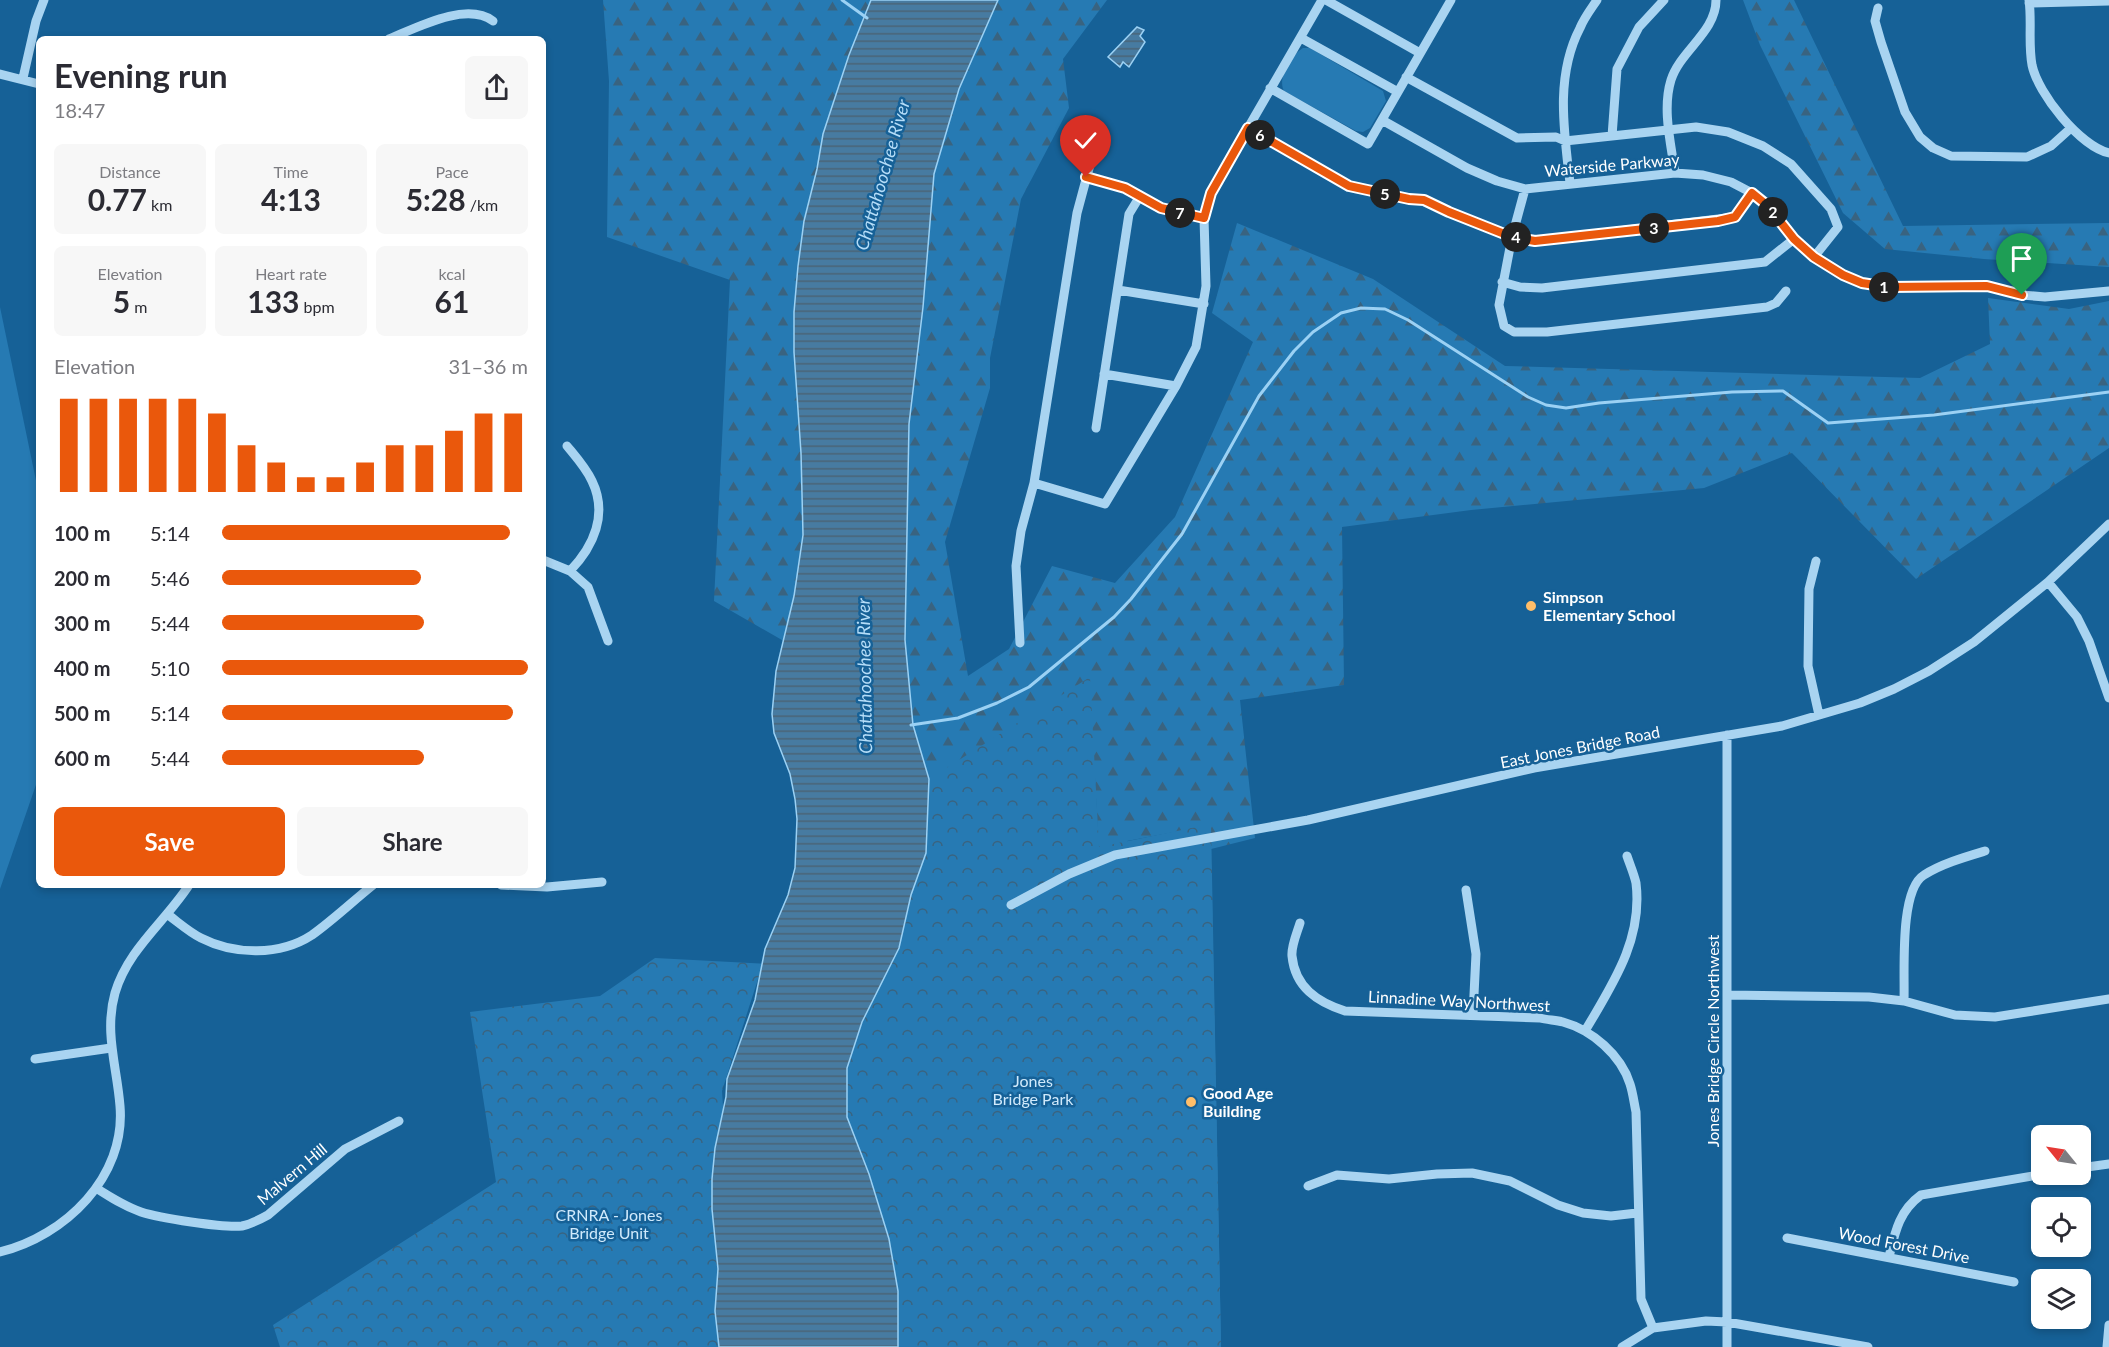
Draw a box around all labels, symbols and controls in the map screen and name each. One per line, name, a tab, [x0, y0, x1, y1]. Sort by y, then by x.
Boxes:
text: Evening run	[54, 55, 228, 95]
button: share	[465, 56, 528, 119]
water label: Chattahoochee River	[850, 96, 914, 253]
text: 18:47	[54, 98, 105, 122]
pin	[1060, 115, 1111, 177]
pin: 6	[1245, 120, 1275, 150]
icon: check	[1069, 124, 1102, 157]
text: 6	[1255, 125, 1265, 144]
street label: Waterside Parkway	[1544, 149, 1681, 180]
text: Distance	[99, 162, 161, 181]
text: Time	[274, 162, 308, 181]
text: Pace	[435, 162, 469, 181]
pin: 5	[1370, 179, 1400, 209]
text: 0.77	[88, 181, 147, 217]
text: 4:13	[261, 181, 321, 217]
text: 5:28	[406, 181, 466, 217]
text: 5	[1380, 184, 1390, 203]
text: km	[147, 195, 172, 214]
text: /km	[466, 195, 498, 214]
pin: 2	[1758, 197, 1788, 227]
pin: 7	[1165, 198, 1195, 228]
text: 2	[1768, 202, 1778, 221]
text: 7	[1175, 203, 1185, 222]
pin: 3	[1639, 213, 1669, 243]
text: 3	[1649, 218, 1659, 237]
pin: 4	[1501, 222, 1531, 252]
text: 4	[1511, 227, 1521, 246]
pin	[1996, 233, 2047, 295]
icon: arrive	[2005, 242, 2038, 275]
text: Elevation	[98, 264, 163, 283]
text: Heart rate	[255, 264, 327, 283]
text: kcal	[438, 264, 466, 283]
pin: 1	[1869, 272, 1899, 302]
text: 1	[1879, 277, 1889, 296]
text: 5	[113, 283, 130, 319]
text: 133	[247, 283, 300, 319]
text: 61	[435, 283, 469, 319]
text: m	[130, 297, 147, 316]
text: bpm	[300, 297, 335, 316]
text: Elevation	[54, 354, 135, 378]
text: 31–36 m	[448, 354, 528, 378]
text: 100 m	[54, 521, 110, 545]
text: 5:14	[150, 521, 190, 545]
text: 200 m	[54, 566, 110, 590]
text: 5:46	[150, 566, 190, 590]
place label: Simpson Elementary School	[1543, 587, 1675, 624]
water label: Chattahoochee River	[852, 597, 876, 754]
marker: Simpson Elementary School	[1524, 599, 1538, 613]
text: 300 m	[54, 611, 110, 635]
text: 5:44	[150, 611, 190, 635]
text: 400 m	[54, 656, 110, 680]
text: 5:10	[150, 656, 190, 680]
text: 500 m	[54, 701, 110, 725]
text: 5:14	[150, 701, 190, 725]
street label: East Jones Bridge Road	[1498, 722, 1661, 771]
text: 600 m	[54, 746, 110, 770]
text: 5:44	[150, 746, 190, 770]
button: Save	[54, 807, 285, 876]
button: Share	[297, 807, 528, 876]
street label: Jones Bridge Circle Northwest	[1703, 934, 1722, 1147]
street label: Linnadine Way Northwest	[1367, 986, 1551, 1015]
park label: Jones Bridge Park	[993, 1071, 1074, 1108]
place label: Good Age Building	[1203, 1083, 1274, 1120]
marker: Good Age Building	[1184, 1095, 1198, 1109]
north arrow	[2031, 1125, 2091, 1185]
map controls	[2031, 1125, 2091, 1329]
street label: Malvern Hill	[253, 1139, 330, 1208]
button: locate	[2031, 1197, 2091, 1257]
park label: CRNRA - Jones Bridge Unit	[556, 1205, 662, 1242]
street label: Wood Forest Drive	[1837, 1222, 1971, 1267]
button: layers	[2031, 1269, 2091, 1329]

